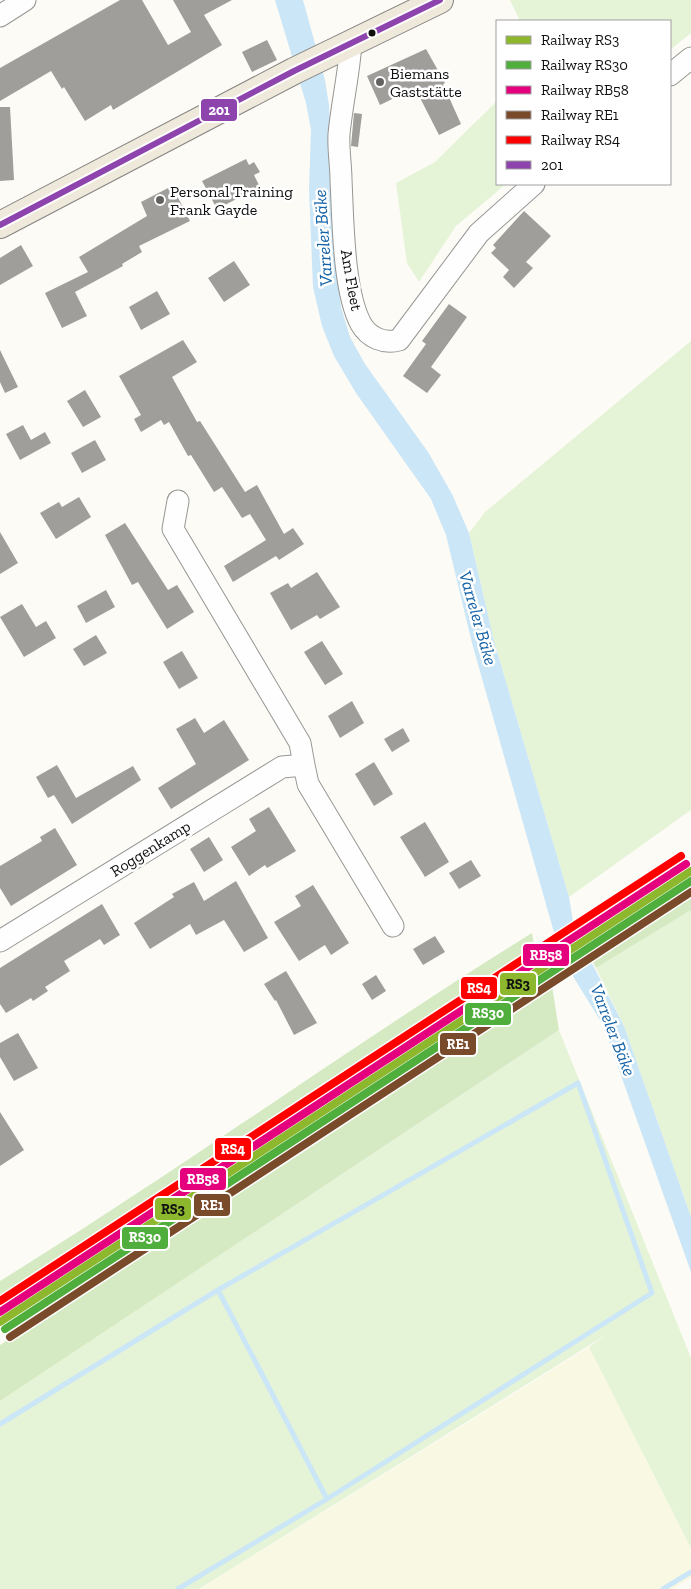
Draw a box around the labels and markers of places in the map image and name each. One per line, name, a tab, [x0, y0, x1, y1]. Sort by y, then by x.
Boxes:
unlabelled marker	[367, 28, 377, 38]
place label: Biemans Gaststätte	[390, 64, 462, 101]
marker: Biemans Gaststätte	[374, 76, 386, 88]
place label: Personal Training Frank Gayde	[170, 182, 293, 219]
marker: Personal Training Frank Gayde	[154, 194, 166, 206]

